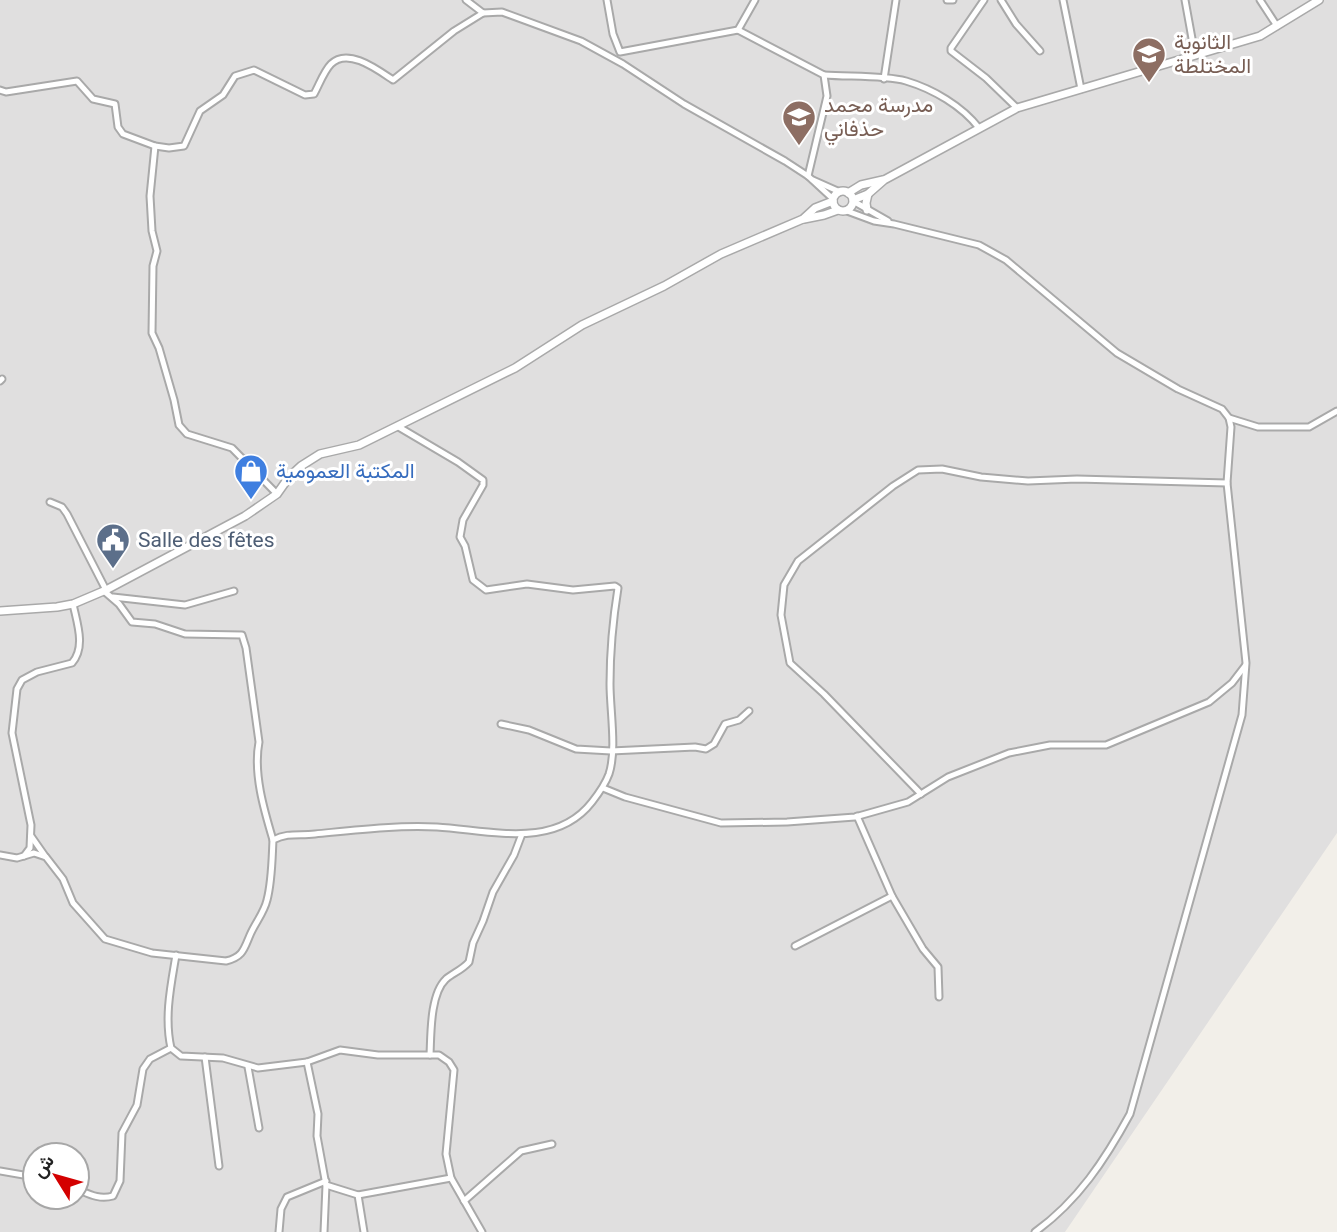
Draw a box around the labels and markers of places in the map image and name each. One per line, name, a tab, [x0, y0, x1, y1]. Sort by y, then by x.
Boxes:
place label: الثانوية المختلطة	[1174, 30, 1251, 78]
school or university icon: الثانوية المختلطة	[1130, 35, 1168, 84]
place label: مدرسة محمد حذفاني	[824, 93, 933, 146]
school or university icon: مدرسة محمد حذفاني	[780, 98, 818, 147]
shop icon: المكتبة العمومية	[232, 452, 270, 501]
place label: المكتبة العمومية	[276, 459, 415, 484]
public building icon: Salle des fêtes	[94, 521, 132, 570]
place label: Salle des fêtes	[138, 528, 275, 552]

